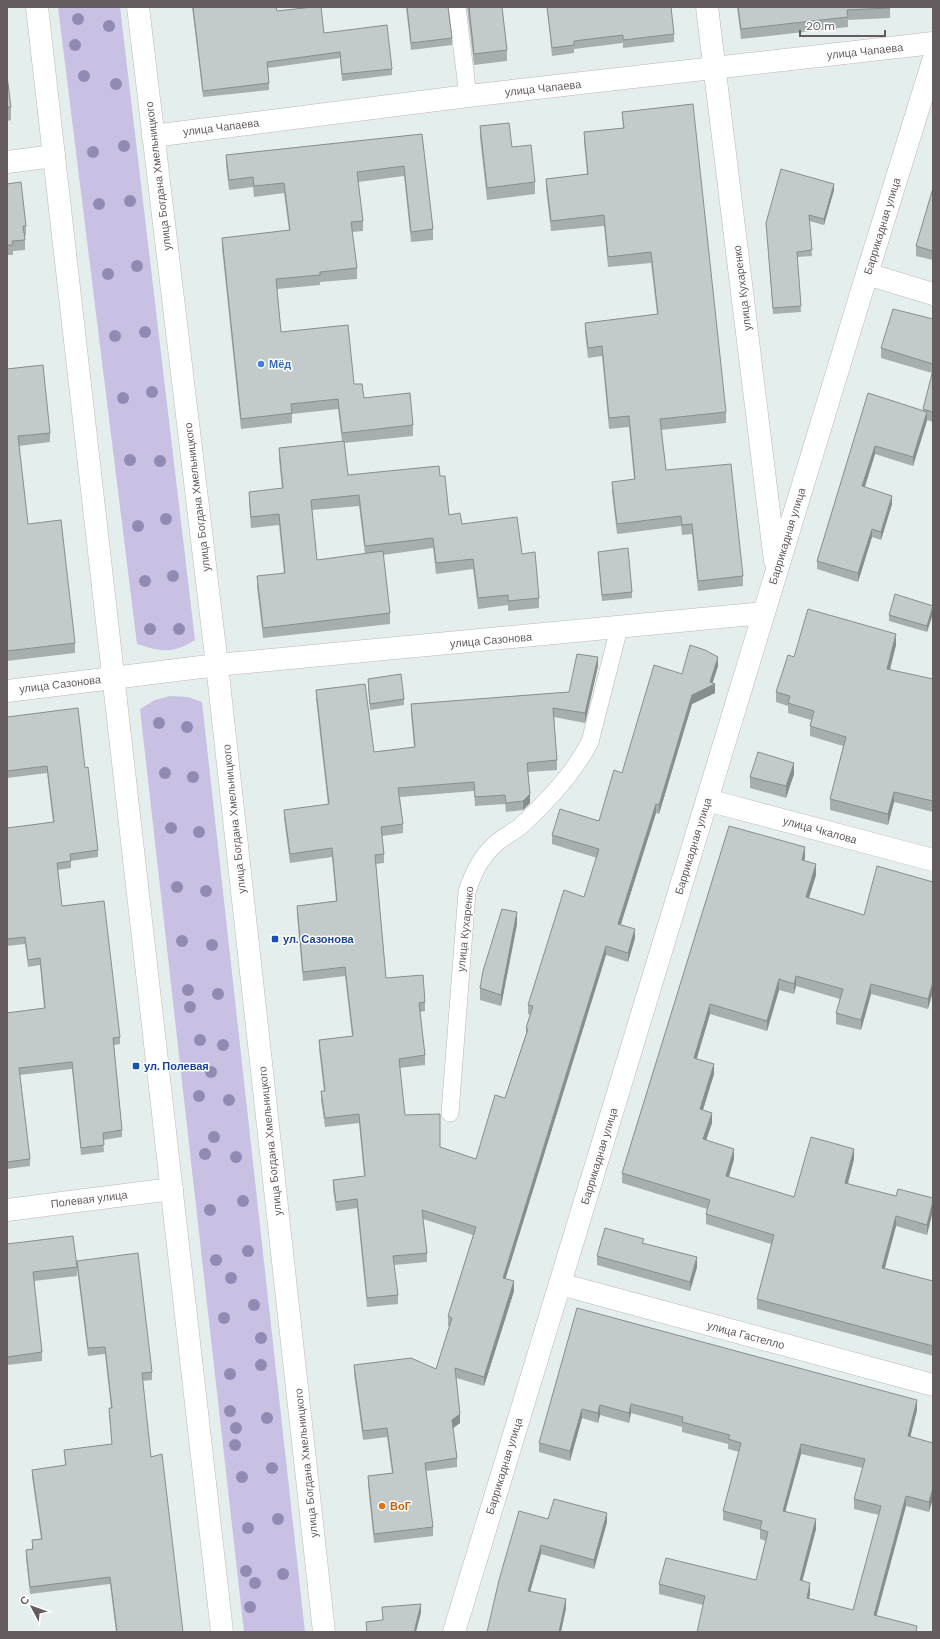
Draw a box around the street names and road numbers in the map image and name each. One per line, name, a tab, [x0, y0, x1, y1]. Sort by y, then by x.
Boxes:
street label: улица Чапаева	[826, 40, 905, 62]
street label: улица Чапаева	[504, 77, 583, 99]
street label: улица Богдана Хмельницкого	[142, 101, 174, 251]
street label: улица Чапаева	[182, 115, 261, 139]
street label: Баррикадная улица	[861, 175, 904, 276]
street label: улица Кухаренко	[730, 244, 754, 332]
street label: улица Богдана Хмельницкого	[181, 422, 213, 572]
street label: Баррикадная улица	[766, 485, 809, 586]
street label: улица Сазонова	[449, 629, 533, 651]
street label: улица Сазонова	[18, 672, 103, 696]
street label: улица Богдана Хмельницкого	[219, 744, 249, 894]
street label: Баррикадная улица	[672, 795, 715, 896]
street label: улица Чкалова	[781, 813, 859, 847]
street label: улица Кухаренко	[454, 886, 476, 972]
street label: улица Богдана Хмельницкого	[255, 1066, 285, 1216]
street label: Баррикадная улица	[578, 1105, 621, 1206]
street label: Полевая улица	[50, 1187, 129, 1211]
street label: улица Гастелло	[706, 1318, 786, 1352]
street label: улица Богдана Хмельницкого	[291, 1388, 321, 1538]
street label: Баррикадная улица	[483, 1415, 526, 1516]

